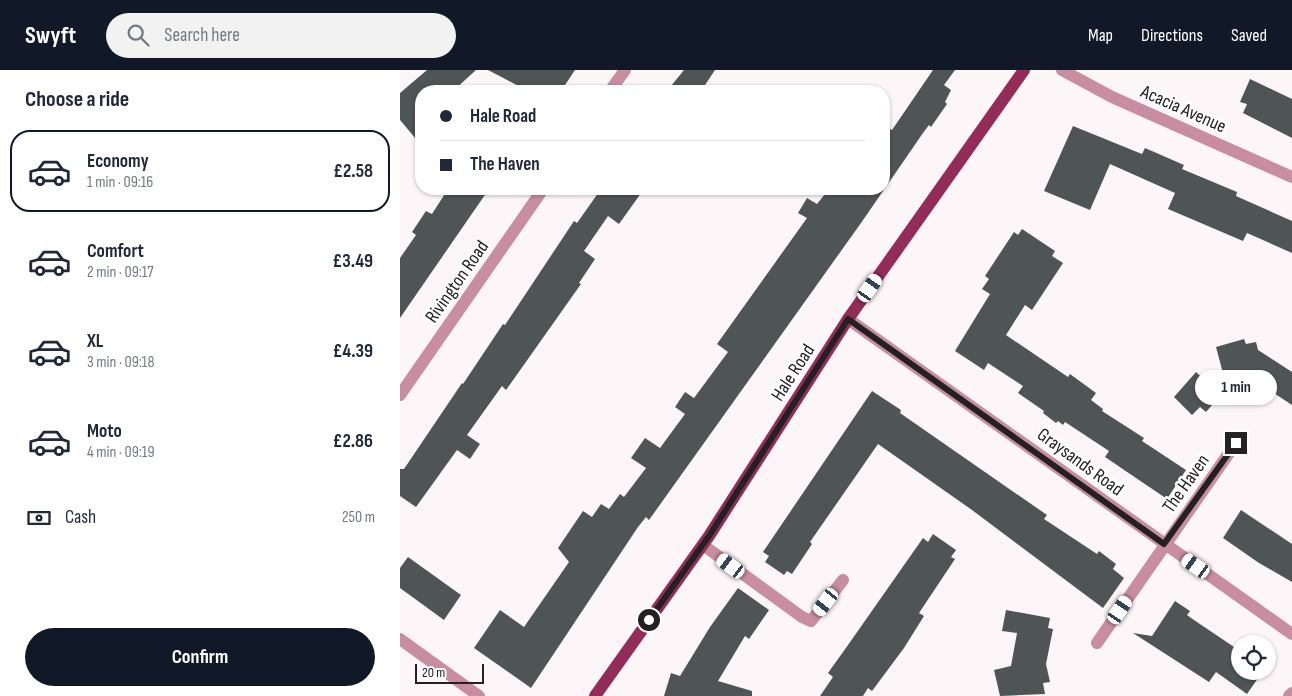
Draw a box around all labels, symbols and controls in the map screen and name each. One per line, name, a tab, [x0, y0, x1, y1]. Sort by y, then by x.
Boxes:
search box	[106, 13, 456, 58]
text: Swyft	[25, 21, 76, 50]
icon: search	[124, 21, 152, 49]
text: Search here	[164, 24, 240, 47]
text: Map	[1088, 25, 1113, 46]
text: Directions	[1141, 25, 1203, 46]
text: Saved	[1231, 25, 1267, 46]
street label: Acacia Avenue	[1136, 80, 1230, 138]
text: Choose a ride	[25, 86, 129, 113]
text: Hale Road	[470, 105, 536, 128]
icon: car	[27, 149, 72, 194]
text: Economy	[87, 150, 149, 173]
text: The Haven	[470, 153, 540, 176]
text: £2.58	[333, 160, 373, 183]
text: 1 min · 09:16	[87, 173, 153, 192]
street label: Rivington Road	[421, 236, 494, 327]
icon: car	[27, 239, 72, 284]
text: Comfort	[87, 240, 144, 263]
text: £3.49	[332, 250, 373, 273]
text: 2 min · 09:17	[87, 263, 154, 282]
car	[855, 271, 884, 305]
icon: car	[27, 329, 72, 374]
text: XL	[87, 330, 103, 353]
text: £4.39	[333, 340, 373, 363]
street label: Hale Road	[767, 340, 820, 405]
text: 3 min · 09:18	[87, 353, 154, 372]
callout: 1 min	[1195, 370, 1277, 406]
text: 1 min	[1221, 378, 1251, 397]
icon: car	[27, 419, 72, 464]
text: Moto	[87, 420, 122, 443]
street label: Graysands Road	[1033, 423, 1128, 501]
text: £2.86	[333, 430, 373, 453]
route end	[1225, 432, 1247, 454]
text: 4 min · 09:19	[87, 443, 155, 462]
street label: The Haven	[1158, 450, 1215, 518]
icon: cash	[25, 504, 53, 532]
text: Cash	[65, 506, 96, 529]
text: 250 m	[342, 508, 375, 527]
car	[714, 551, 747, 581]
car	[1179, 551, 1212, 581]
car	[810, 586, 841, 618]
car	[1105, 593, 1134, 627]
route start	[638, 609, 660, 631]
button: Confirm	[25, 628, 375, 686]
map controls	[1231, 635, 1276, 680]
button: locate	[1231, 635, 1276, 680]
scale bar	[415, 661, 484, 684]
text: 20 m	[422, 664, 445, 681]

